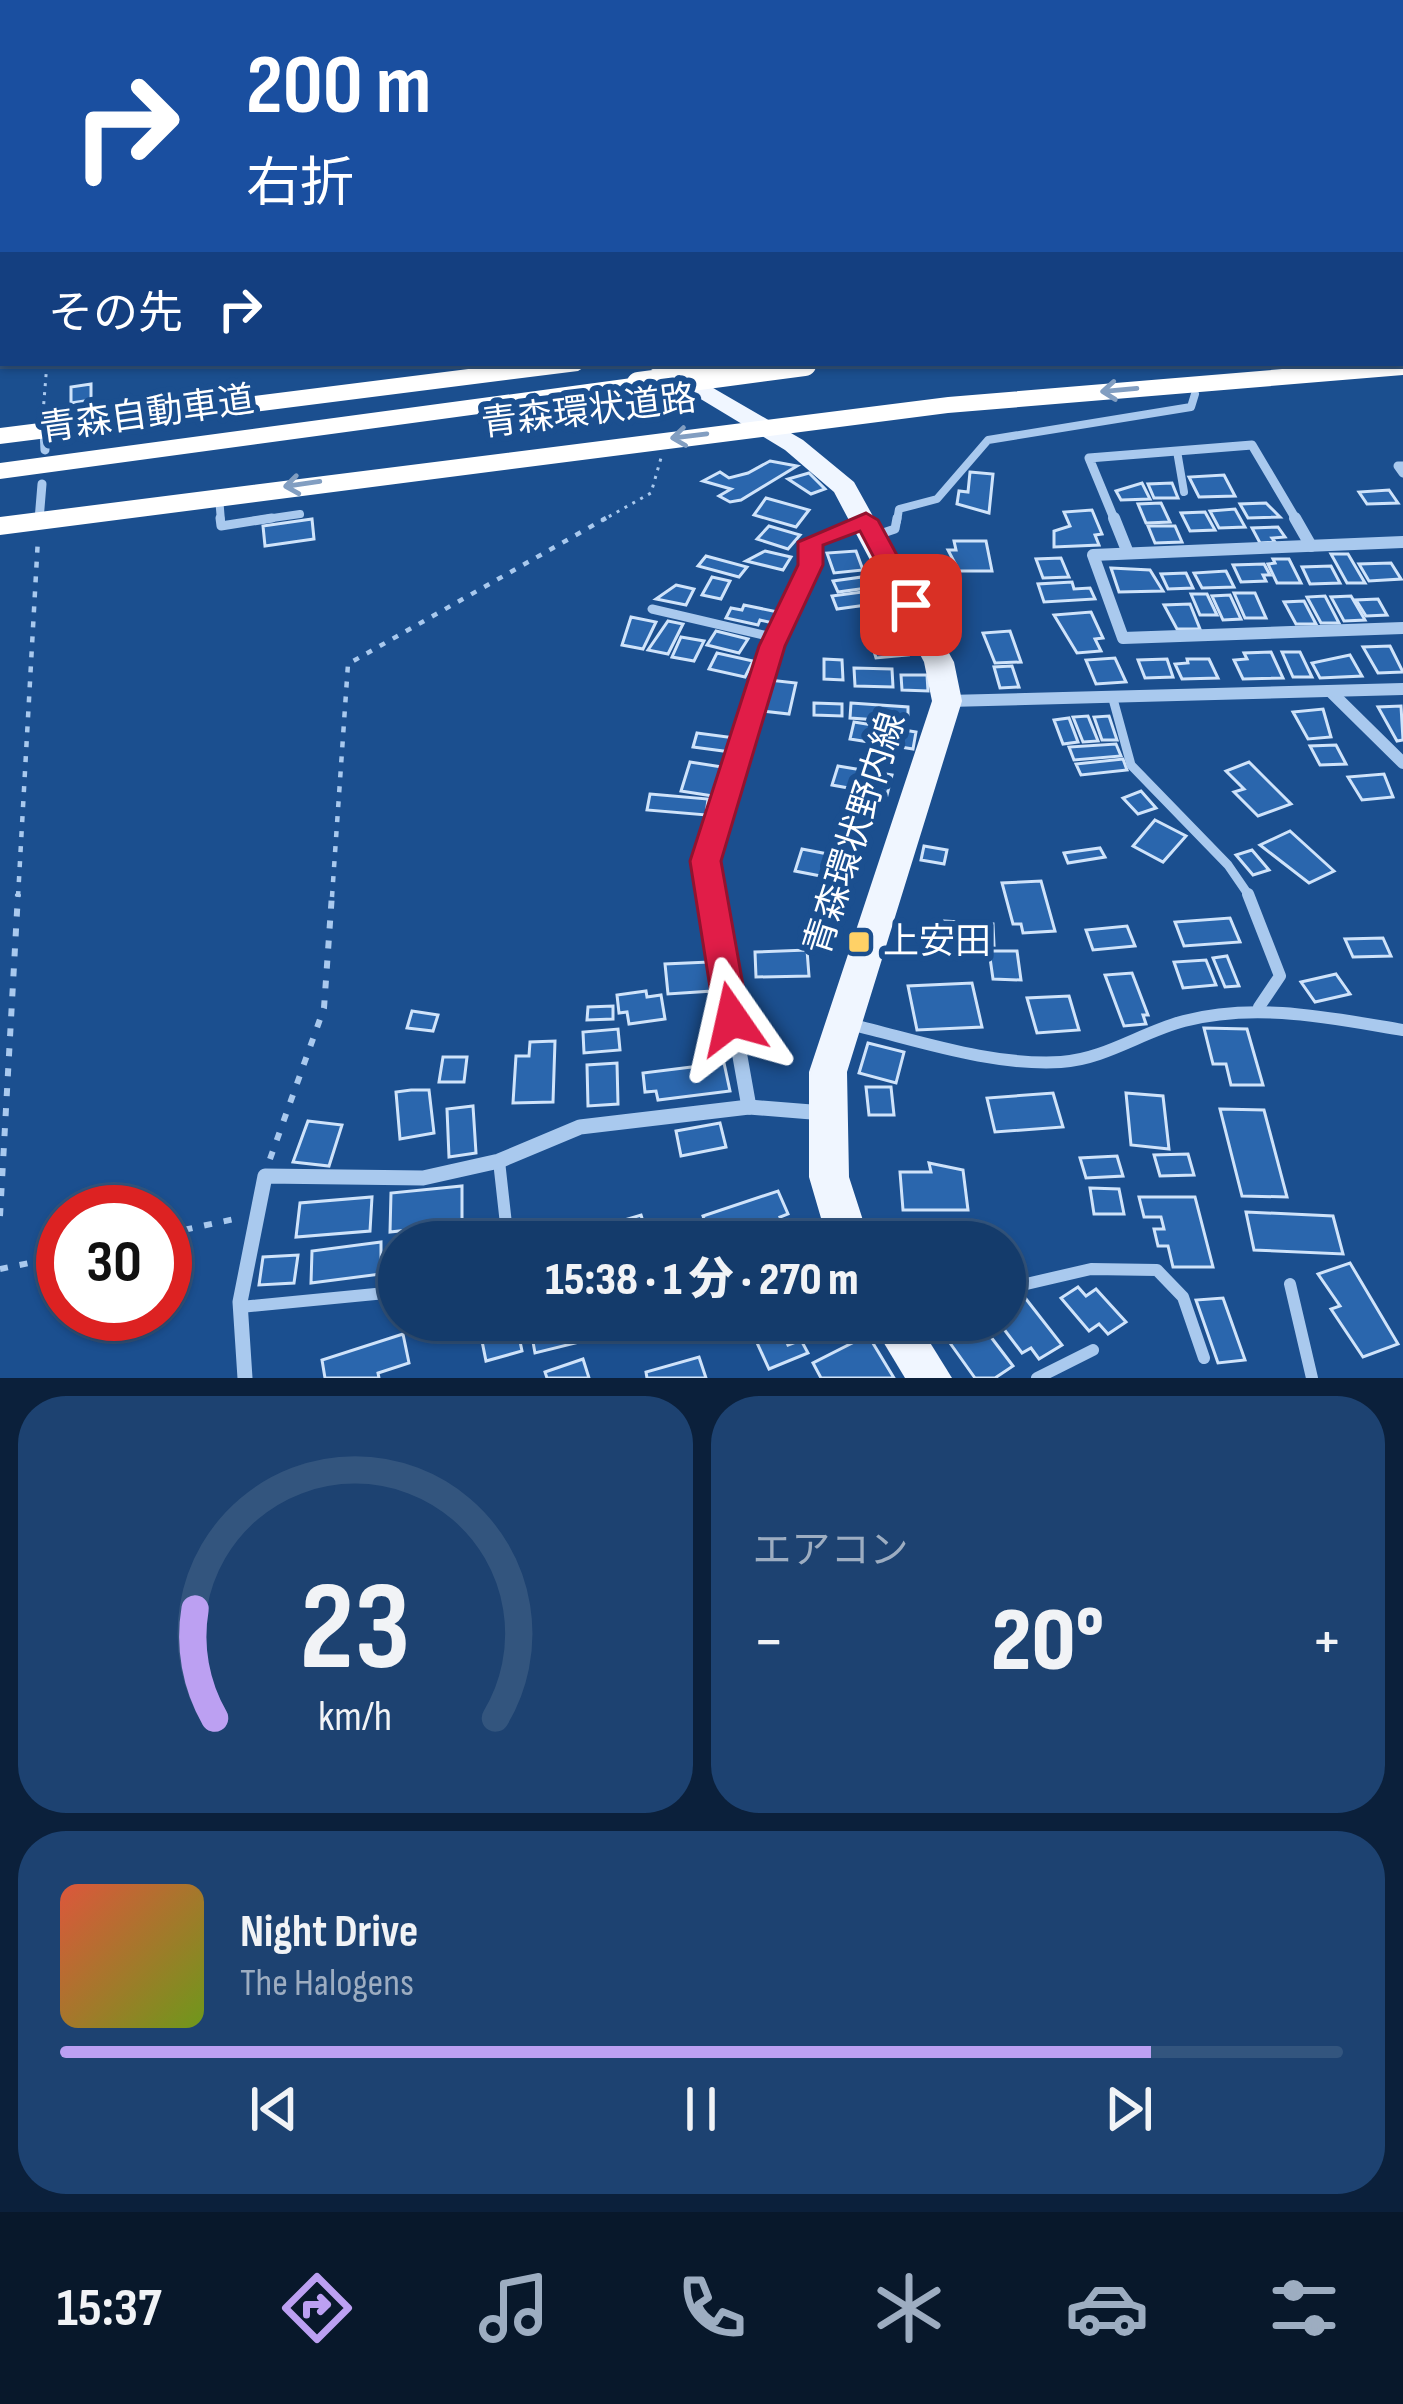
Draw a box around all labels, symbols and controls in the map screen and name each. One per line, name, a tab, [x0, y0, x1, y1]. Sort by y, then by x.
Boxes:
text: 200 m	[246, 36, 432, 137]
icon: right	[48, 48, 204, 204]
text: 右折	[246, 152, 354, 217]
icon: right	[207, 276, 273, 342]
text: その先	[48, 287, 183, 342]
street label: 青森環状道路	[479, 377, 699, 447]
street label: 青森自動車道	[37, 379, 257, 451]
one-way arrow	[1100, 379, 1139, 402]
one-way arrow	[671, 425, 710, 447]
one-way arrow	[284, 474, 323, 496]
pin	[860, 554, 962, 656]
icon: arrive	[878, 572, 944, 638]
street label: 青森環状野内線	[797, 708, 915, 960]
place label: 上安田	[883, 921, 991, 964]
marker: 上安田	[846, 929, 872, 955]
position arrow	[669, 956, 795, 1082]
speed limit sign: 30	[36, 1185, 192, 1341]
text: 15:38 · 1 分 · 270 m	[545, 1253, 859, 1308]
text: エアコン	[753, 1528, 909, 1575]
text: 23	[300, 1555, 411, 1704]
text: 20°	[991, 1588, 1104, 1696]
text: −	[753, 1603, 785, 1682]
text: +	[1311, 1603, 1343, 1682]
text: km/h	[318, 1690, 392, 1742]
text: Night Drive	[240, 1905, 418, 1960]
text: The Halogens	[240, 1960, 414, 2007]
icon: previous	[241, 2076, 307, 2142]
icon: pause	[668, 2076, 734, 2142]
icon: next	[1096, 2076, 1162, 2142]
icon: directions	[275, 2266, 359, 2350]
icon: music	[472, 2266, 556, 2350]
icon: phone	[670, 2266, 754, 2350]
icon: climate	[867, 2266, 951, 2350]
icon: car	[1065, 2266, 1149, 2350]
icon: filters	[1262, 2266, 1346, 2350]
text: 15:37	[57, 2276, 161, 2341]

